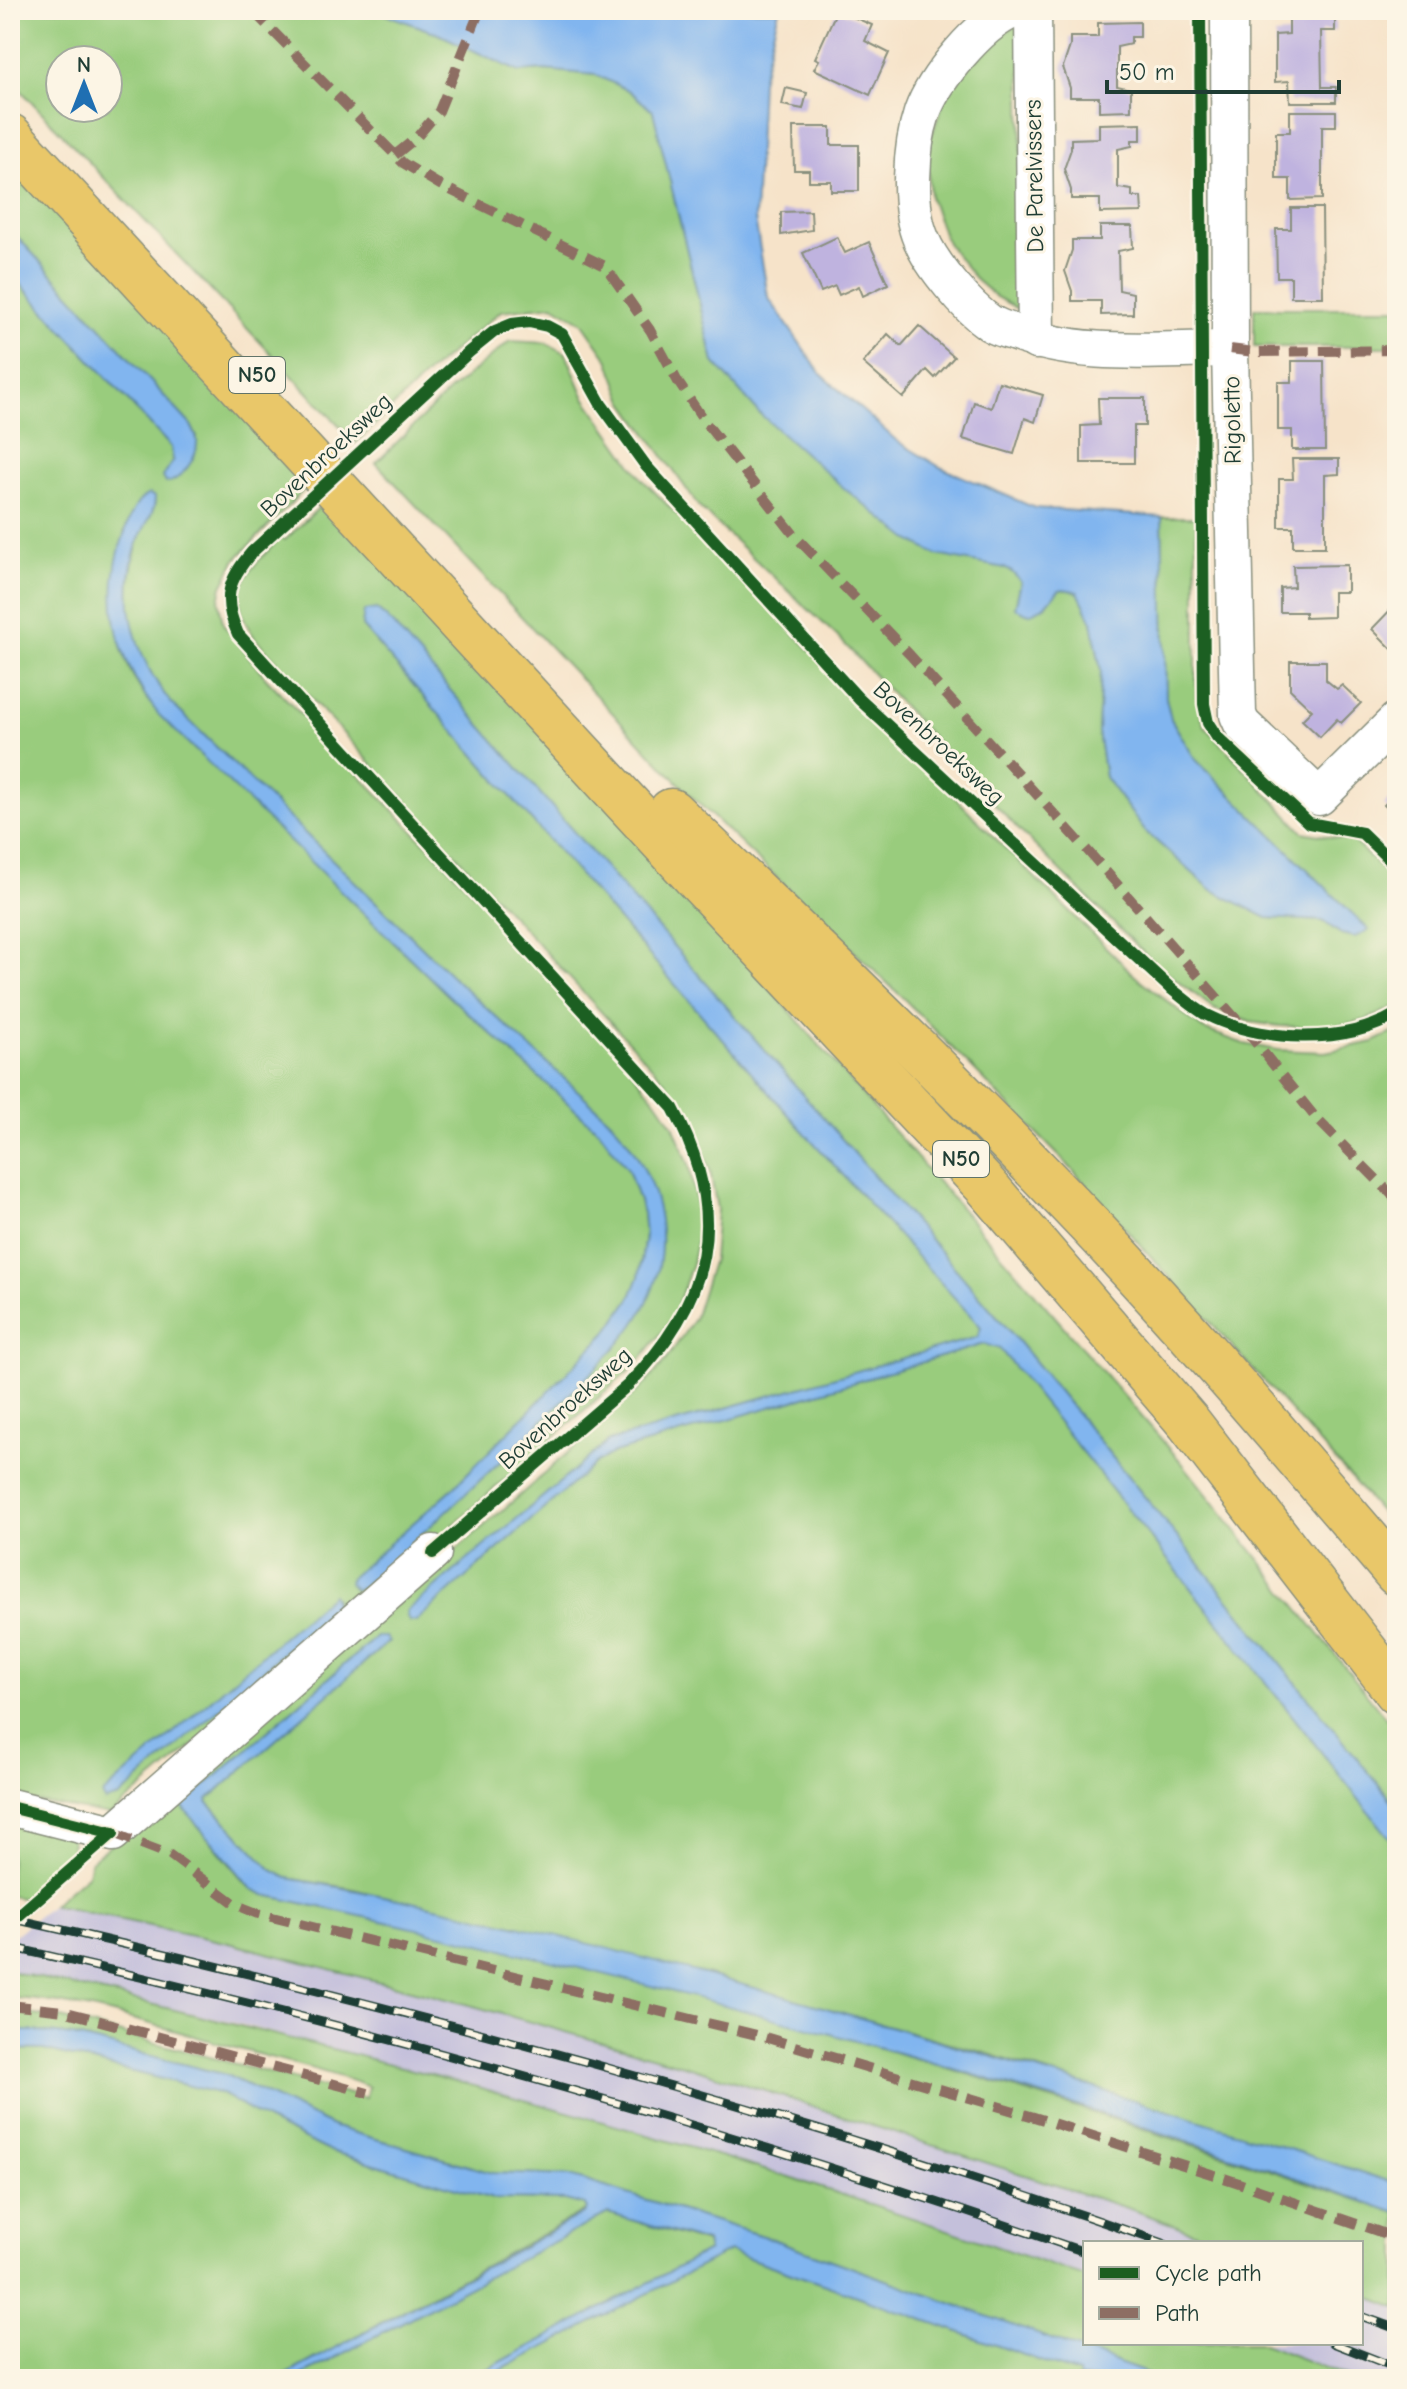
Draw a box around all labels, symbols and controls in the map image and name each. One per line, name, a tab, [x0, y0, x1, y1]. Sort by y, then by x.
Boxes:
north arrow	[44, 44, 124, 124]
scale bar	[1107, 44, 1339, 94]
text: N	[77, 52, 91, 78]
text: 50 m	[1119, 58, 1175, 86]
street label: De Parelvissers	[1019, 99, 1049, 253]
road number: N50	[229, 357, 285, 393]
street label: Rigoletto	[1217, 376, 1247, 464]
street label: Bovenbroeksweg	[255, 387, 397, 523]
street label: Bovenbroeksweg	[868, 675, 1010, 811]
road number: N50	[933, 1141, 989, 1177]
street label: Bovenbroeksweg	[493, 1341, 637, 1475]
legend	[1083, 2241, 1363, 2345]
text: Cycle path	[1155, 2259, 1262, 2287]
text: Path	[1155, 2299, 1200, 2327]

